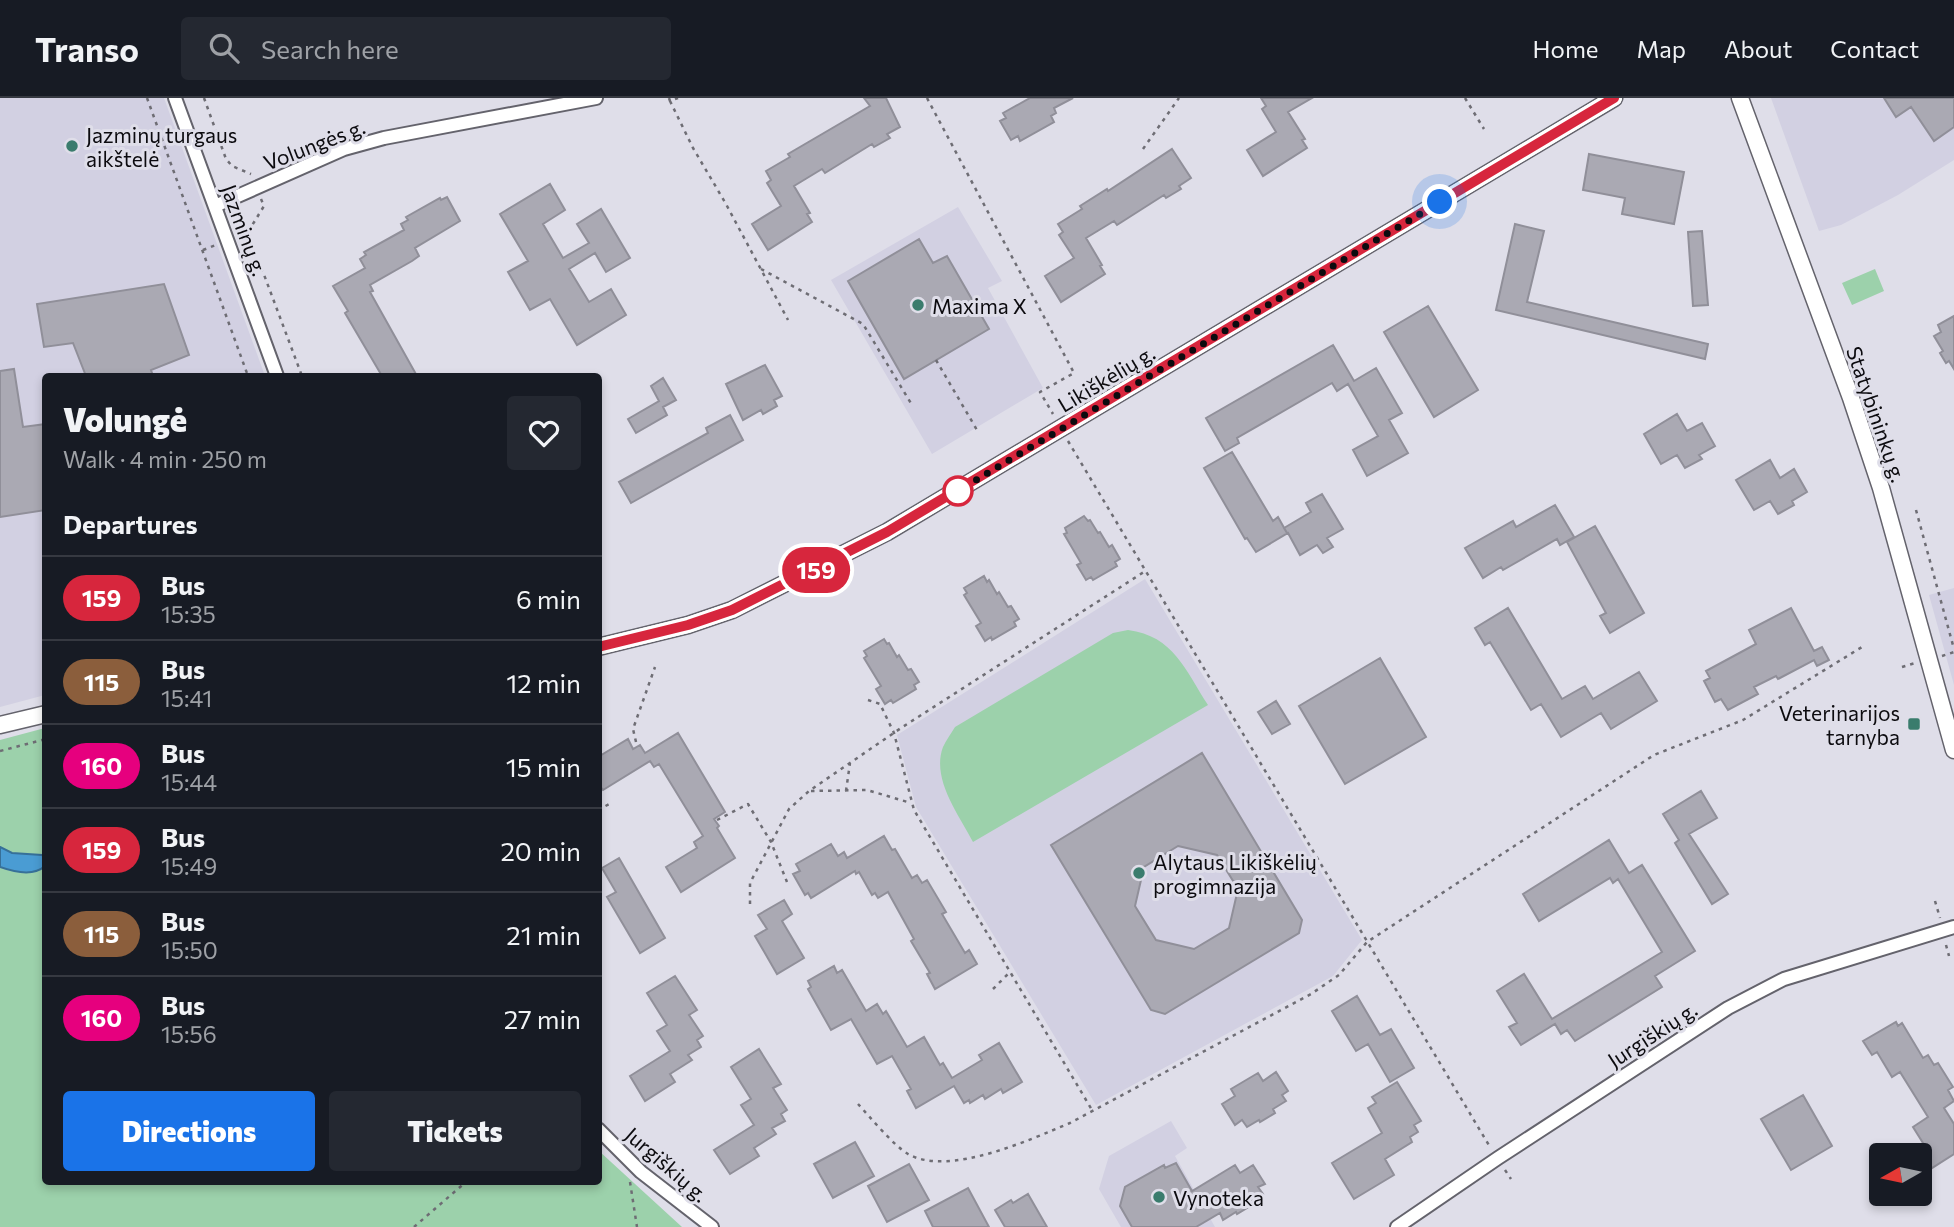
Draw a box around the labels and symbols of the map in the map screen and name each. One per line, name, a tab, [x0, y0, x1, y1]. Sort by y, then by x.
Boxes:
street label: Volungės g.	[260, 113, 368, 175]
place label: Jazminų turgaus aikštelė	[86, 122, 237, 171]
marker: Jazminų turgaus aikštelė	[64, 138, 80, 154]
street label: Jazminų g.	[217, 181, 273, 279]
your location	[1422, 184, 1457, 219]
place label: Maxima X	[932, 293, 1027, 318]
marker: Maxima X	[910, 297, 926, 313]
street label: Likiškėlių g.	[1053, 339, 1159, 417]
street label: Statybininkų g.	[1842, 343, 1912, 485]
unlabelled marker	[943, 476, 973, 506]
line badge: 159	[776, 547, 856, 593]
place label: Veterinarijos tarnyba	[1779, 700, 1900, 749]
marker: Veterinarijos tarnyba	[1906, 716, 1922, 732]
place label: Alytaus Likiškėlių progimnazija	[1153, 849, 1317, 898]
marker: Alytaus Likiškėlių progimnazija	[1131, 865, 1147, 881]
street label: Jurgiškių g.	[1603, 996, 1701, 1072]
street label: Jurgiškių g.	[621, 1121, 713, 1207]
north arrow	[1869, 1143, 1932, 1206]
place label: Vynoteka	[1173, 1185, 1264, 1210]
marker: Vynoteka	[1151, 1189, 1167, 1205]

